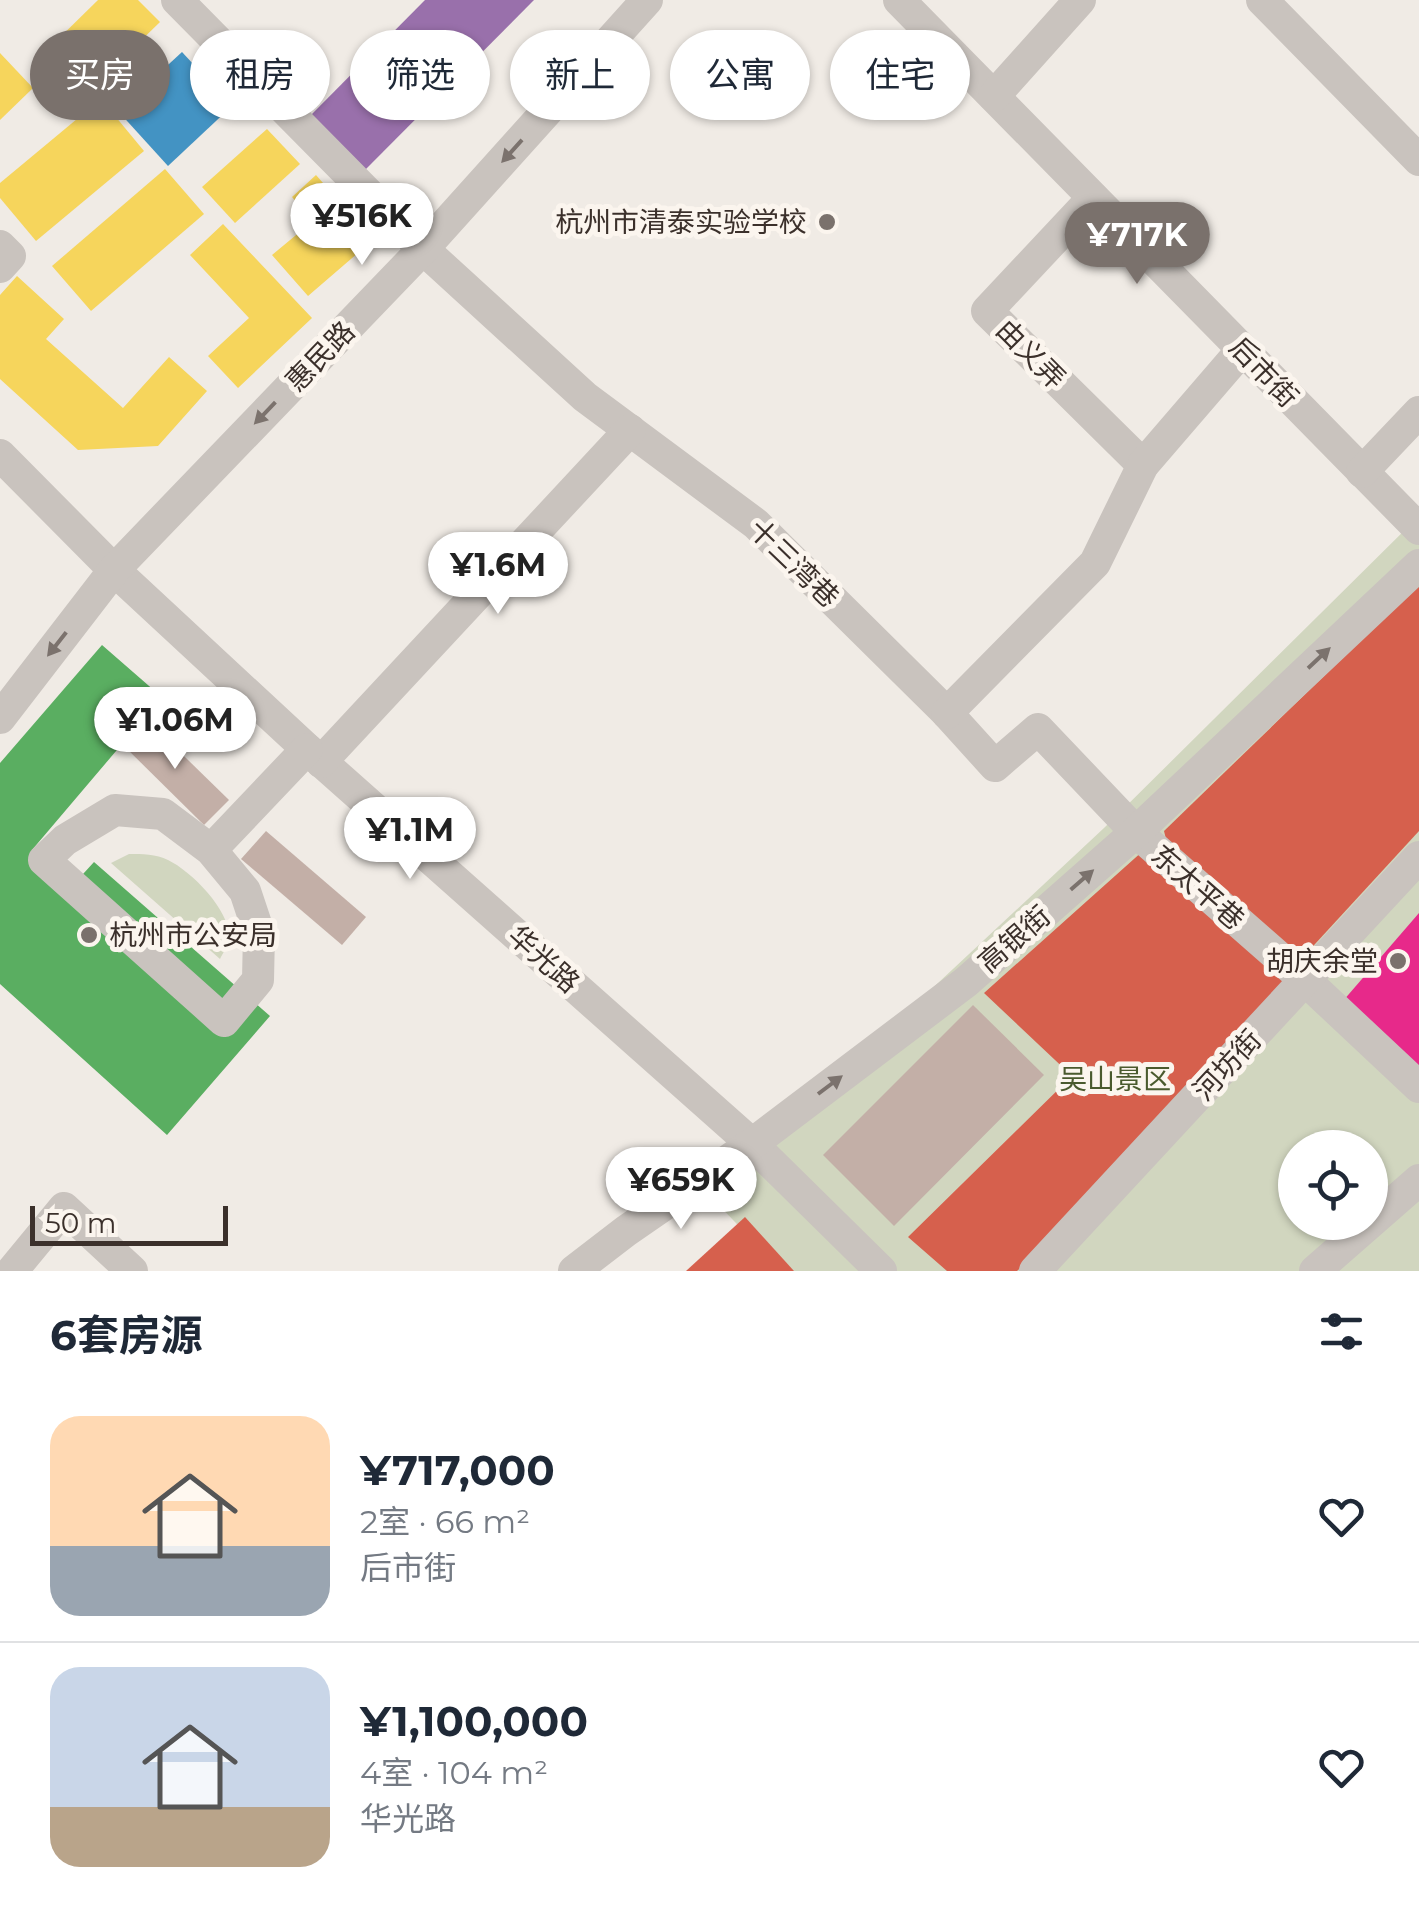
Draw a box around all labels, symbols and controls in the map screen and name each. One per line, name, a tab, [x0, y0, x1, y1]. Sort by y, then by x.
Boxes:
chip: 买房	[30, 30, 170, 120]
chip: 租房	[190, 30, 330, 120]
chip: 筛选	[350, 30, 490, 120]
chip: 新上	[510, 30, 650, 120]
chip: 公寓	[670, 30, 810, 120]
chip: 住宅	[830, 30, 970, 120]
one-way arrow	[501, 139, 524, 163]
pin: ¥516K	[292, 183, 432, 268]
text: ¥516K	[312, 196, 412, 235]
pin: ¥717K	[1067, 202, 1207, 287]
place label: 杭州市清泰实验学校	[555, 205, 807, 239]
marker: 杭州市清泰实验学校	[816, 211, 838, 233]
text: ¥717K	[1087, 215, 1187, 254]
street label: 由义弄	[989, 312, 1073, 396]
street label: 惠民路	[279, 314, 361, 398]
street label: 后市街	[1223, 330, 1305, 414]
one-way arrow	[254, 401, 277, 425]
street label: 十三湾巷	[742, 512, 846, 614]
pin: ¥1.6M	[428, 532, 568, 617]
text: ¥1.6M	[450, 545, 546, 584]
one-way arrow	[47, 631, 68, 657]
one-way arrow	[1307, 647, 1331, 670]
pin: ¥1.06M	[94, 687, 256, 772]
text: ¥1.06M	[116, 700, 234, 739]
pin: ¥1.1M	[340, 797, 480, 882]
text: ¥1.1M	[366, 810, 454, 849]
street label: 东太平巷	[1145, 837, 1251, 937]
one-way arrow	[1069, 870, 1094, 892]
street label: 高银街	[971, 899, 1057, 979]
place label: 杭州市公安局	[109, 918, 277, 952]
street label: 华光路	[501, 918, 587, 1000]
marker: 杭州市公安局	[78, 924, 100, 946]
place label: 胡庆余堂	[1266, 944, 1378, 978]
marker: 胡庆余堂	[1387, 950, 1409, 972]
street label: 河坊街	[1186, 1023, 1268, 1107]
park label: 吴山景区	[1059, 1062, 1171, 1096]
one-way arrow	[817, 1076, 843, 1096]
map controls	[1278, 1130, 1388, 1240]
button: locate	[1278, 1130, 1388, 1240]
pin: ¥659K	[611, 1147, 751, 1232]
text: ¥659K	[628, 1160, 734, 1199]
scale bar	[30, 1201, 228, 1246]
text: 50 m	[45, 1206, 116, 1240]
icon: filters	[1314, 1304, 1369, 1359]
text: 6套房源	[50, 1309, 203, 1361]
text: ¥717,000	[360, 1444, 555, 1496]
icon: home	[130, 1456, 250, 1576]
icon: heart	[1314, 1489, 1369, 1544]
text: 2室 · 66 m²	[360, 1502, 530, 1541]
text: 后市街	[360, 1548, 456, 1587]
text: ¥1,100,000	[360, 1695, 588, 1747]
icon: home	[130, 1707, 250, 1827]
icon: heart	[1314, 1740, 1369, 1795]
text: 4室 · 104 m²	[360, 1753, 548, 1792]
text: 华光路	[360, 1799, 456, 1838]

